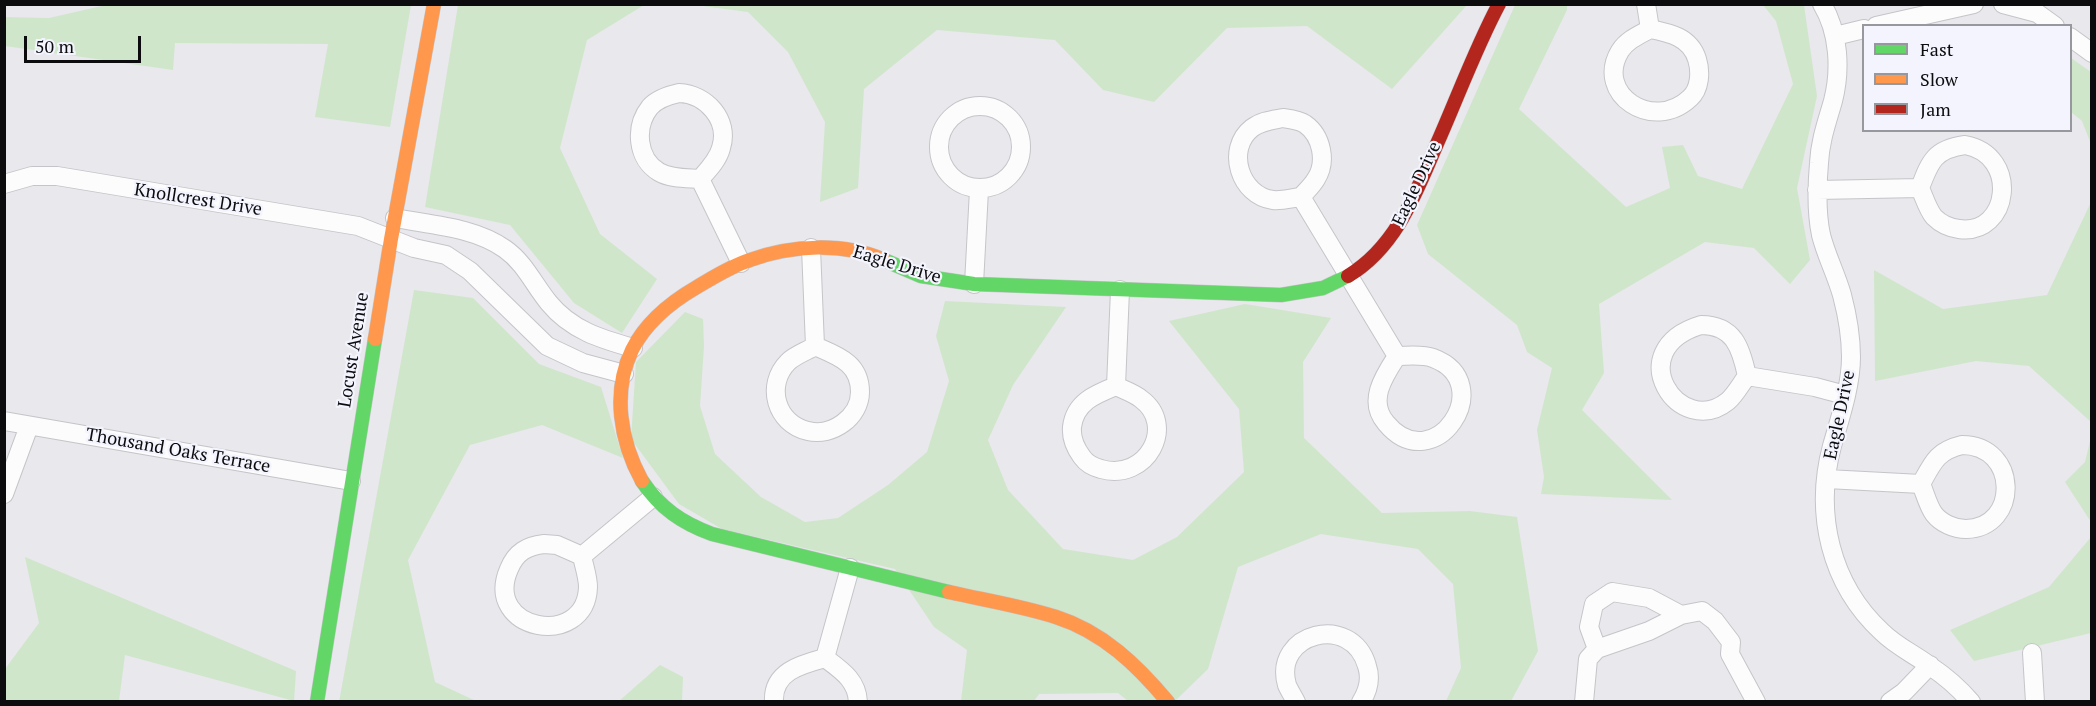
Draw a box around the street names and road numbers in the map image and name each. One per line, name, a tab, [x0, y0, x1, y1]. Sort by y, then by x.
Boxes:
street label: Eagle Drive	[1388, 138, 1446, 230]
street label: Knollcrest Drive	[132, 179, 264, 221]
street label: Eagle Drive	[850, 241, 944, 289]
street label: Locust Avenue	[334, 291, 374, 409]
street label: Eagle Drive	[1820, 368, 1860, 462]
street label: Thousand Oaks Terrace	[84, 424, 272, 478]

